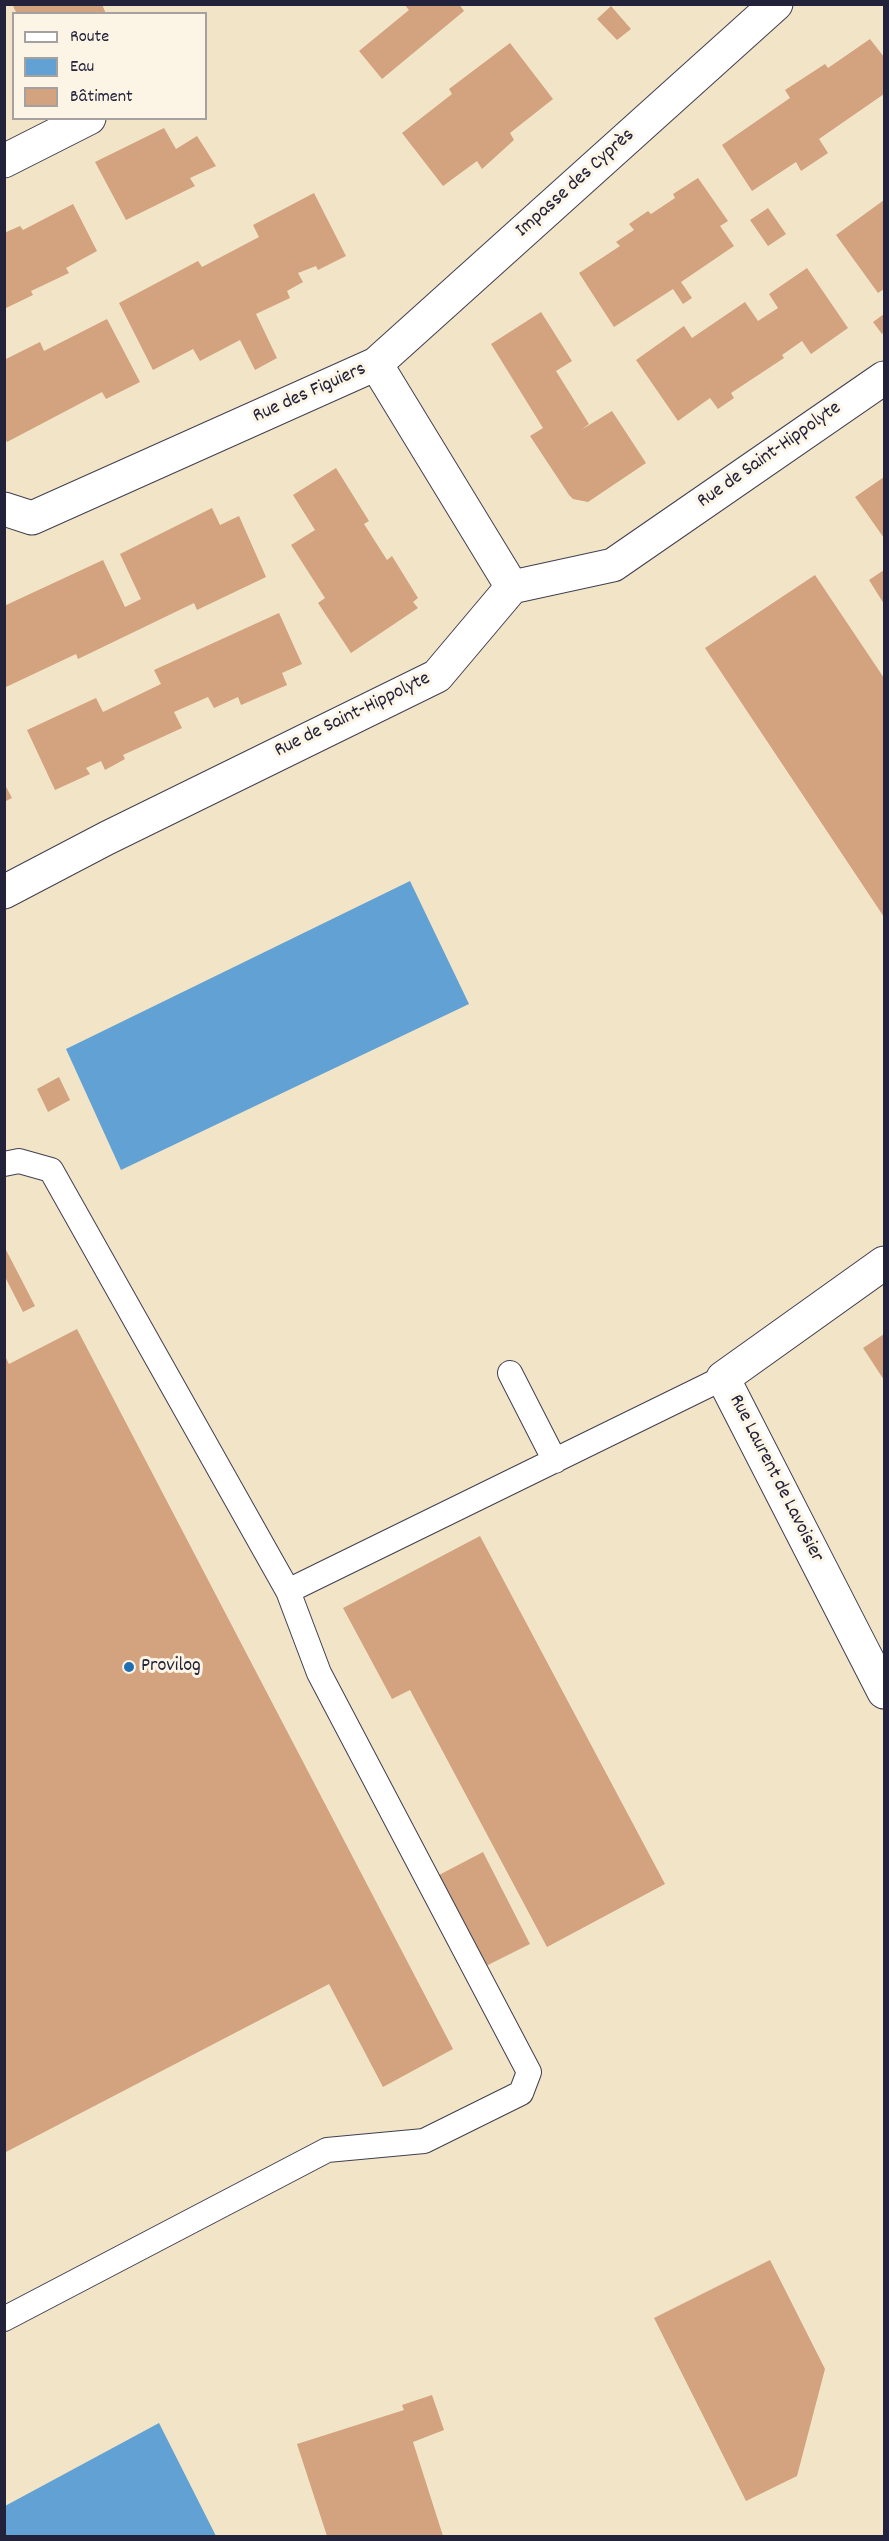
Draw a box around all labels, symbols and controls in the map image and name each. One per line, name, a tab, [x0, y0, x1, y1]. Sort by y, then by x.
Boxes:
legend	[12, 12, 207, 120]
text: Route	[70, 25, 109, 50]
text: Eau	[70, 55, 94, 80]
text: Bâtiment	[70, 85, 133, 110]
street label: Impasse des Cyprès	[512, 124, 640, 244]
street label: Rue des Figuiers	[250, 358, 370, 430]
street label: Rue de Saint-Hippolyte	[693, 397, 847, 515]
street label: Rue de Saint-Hippolyte	[271, 668, 435, 764]
street label: Rue Laurent de Lavoisier	[722, 1391, 828, 1567]
place label: Provilog	[141, 1655, 201, 1679]
marker: Provilog	[122, 1660, 136, 1674]

